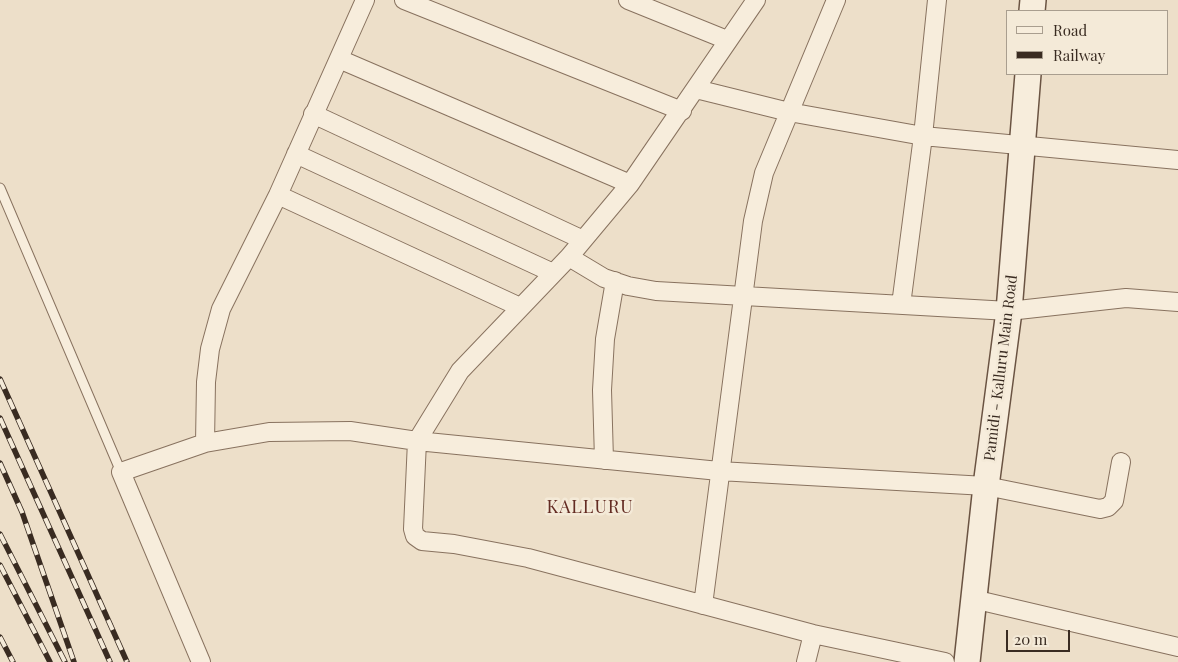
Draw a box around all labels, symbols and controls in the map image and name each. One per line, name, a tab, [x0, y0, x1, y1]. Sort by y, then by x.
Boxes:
legend	[1006, 10, 1168, 75]
text: Road	[1053, 20, 1087, 40]
text: Railway	[1053, 45, 1105, 65]
street label: Pamidi - Kalluru Main Road	[981, 274, 1021, 462]
district label: KALLURU	[546, 496, 634, 518]
scale bar	[1008, 620, 1072, 652]
text: 20 m	[1014, 629, 1047, 649]

